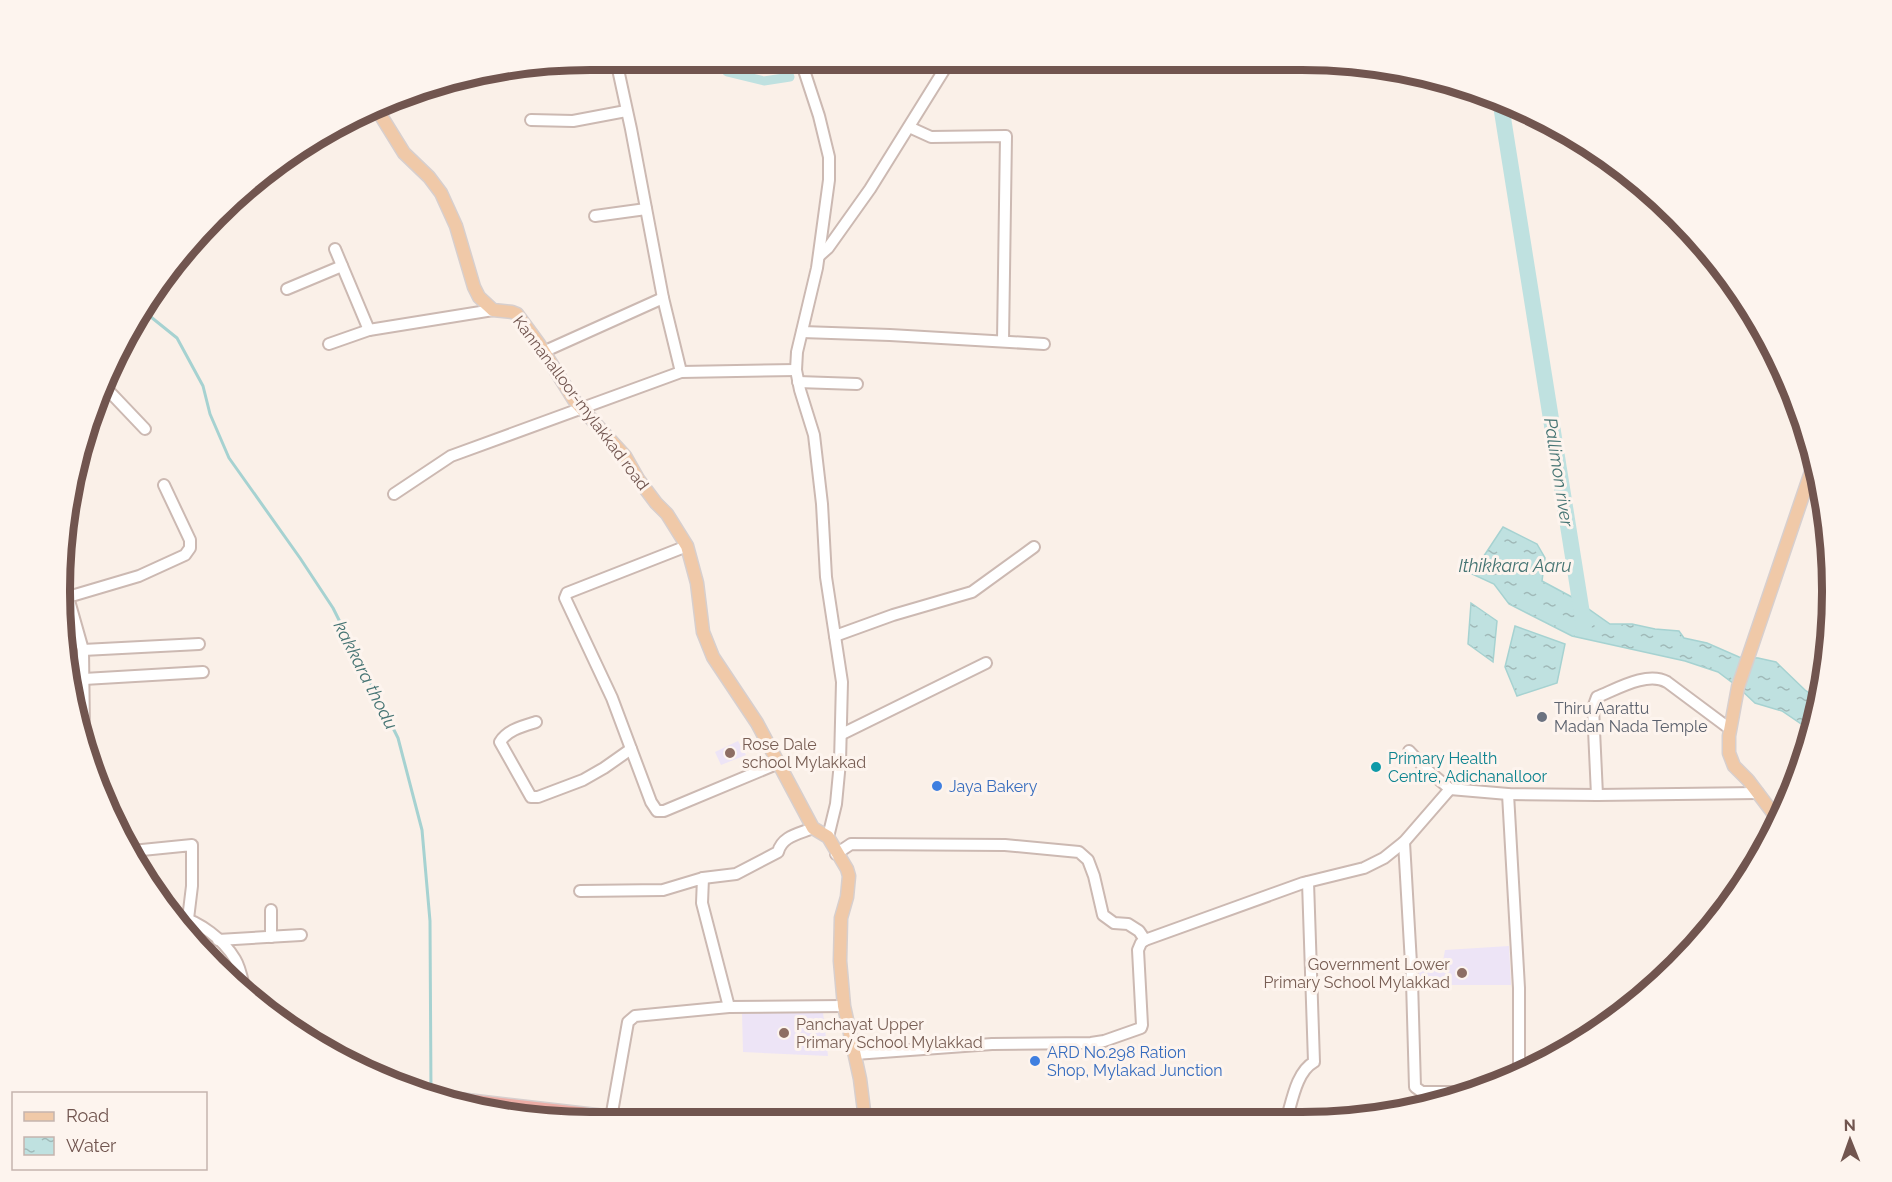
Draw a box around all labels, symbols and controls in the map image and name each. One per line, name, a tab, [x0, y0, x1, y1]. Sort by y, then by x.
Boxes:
street label: Kannanalloor-mylakkad road	[509, 312, 653, 494]
water label: Pallimon river	[1540, 416, 1578, 529]
water label: Ithikkara Aaru	[1458, 555, 1572, 576]
water label: kakkara thodu	[330, 617, 402, 733]
place label: Thiru Aarattu Madan Nada Temple	[1554, 699, 1708, 736]
marker: Thiru Aarattu Madan Nada Temple	[1535, 710, 1549, 724]
place label: Rose Dale school Mylakkad	[742, 735, 866, 772]
marker: Rose Dale school Mylakkad	[723, 746, 737, 760]
place label: Primary Health Centre, Adichanalloor	[1388, 749, 1548, 786]
marker: Primary Health Centre, Adichanalloor	[1369, 760, 1383, 774]
place label: Jaya Bakery	[949, 777, 1038, 796]
marker: Jaya Bakery	[930, 779, 944, 793]
place label: Government Lower Primary School Mylakkad	[1263, 955, 1450, 992]
marker: Government Lower Primary School Mylakkad	[1455, 966, 1469, 980]
place label: Panchayat Upper Primary School Mylakkad	[796, 1015, 983, 1052]
marker: Panchayat Upper Primary School Mylakkad	[777, 1026, 791, 1040]
place label: ARD No.298 Ration Shop, Mylakad Junction	[1047, 1043, 1223, 1080]
marker: ARD No.298 Ration Shop, Mylakad Junction	[1028, 1054, 1042, 1068]
legend	[12, 1092, 207, 1170]
text: Road	[66, 1105, 109, 1126]
north arrow	[1820, 1110, 1880, 1170]
text: N	[1843, 1116, 1856, 1135]
text: Water	[66, 1135, 117, 1156]

